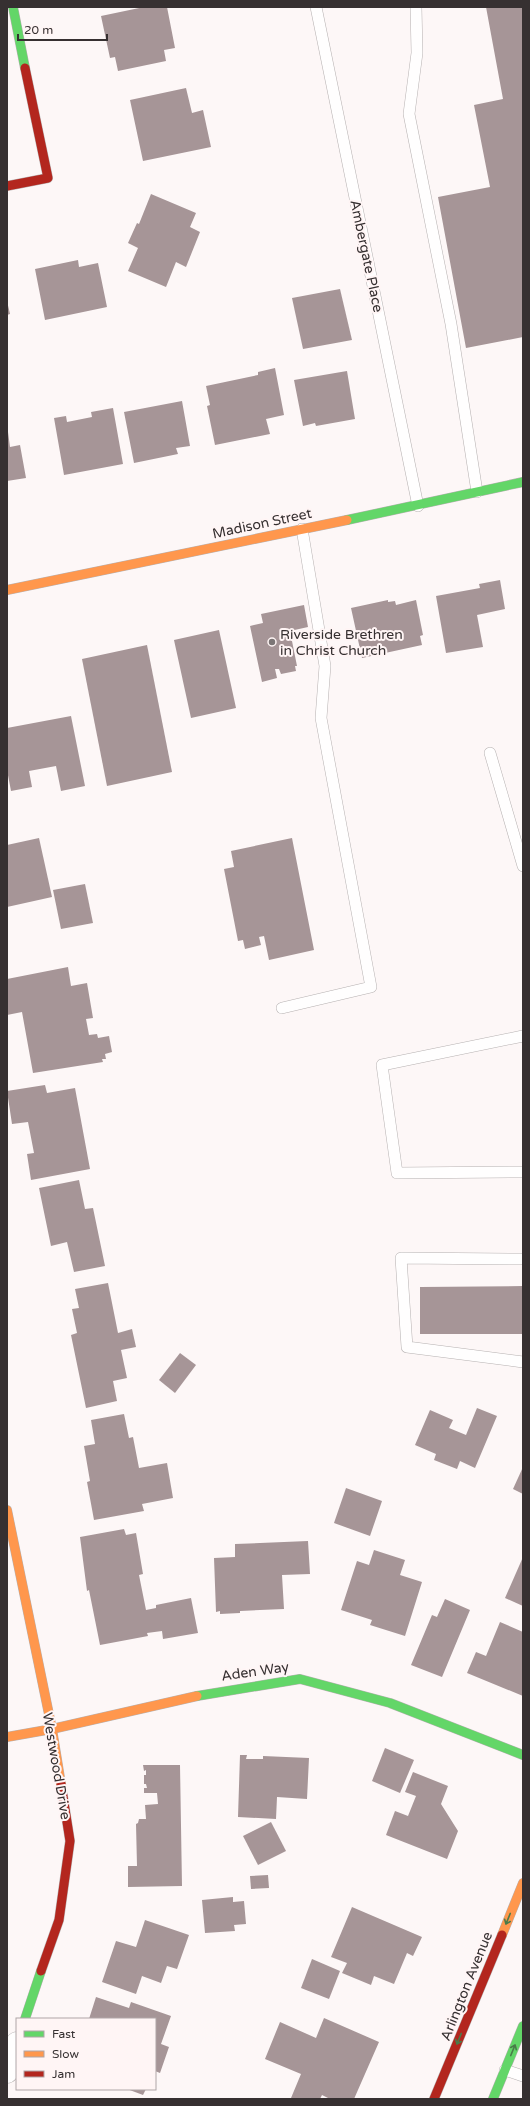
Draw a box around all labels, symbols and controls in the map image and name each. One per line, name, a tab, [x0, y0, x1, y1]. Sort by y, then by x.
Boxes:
scale bar	[18, 16, 107, 42]
text: 20 m	[24, 23, 53, 37]
street label: Ambergate Place	[346, 198, 387, 314]
street label: Madison Street	[211, 505, 314, 542]
place label: Riverside Brethren in Christ Church	[280, 626, 403, 659]
marker: Riverside Brethren in Christ Church	[267, 637, 277, 647]
street label: Aden Way	[220, 1658, 290, 1685]
street label: Westwood Drive	[39, 1711, 74, 1821]
one-way arrow	[504, 1913, 511, 1925]
street label: Arlington Avenue	[437, 1929, 496, 2043]
legend	[16, 2018, 156, 2090]
text: Fast	[52, 2027, 76, 2041]
one-way arrow	[454, 2033, 462, 2045]
one-way arrow	[510, 2044, 517, 2056]
text: Slow	[52, 2047, 79, 2061]
text: Jam	[52, 2067, 75, 2081]

